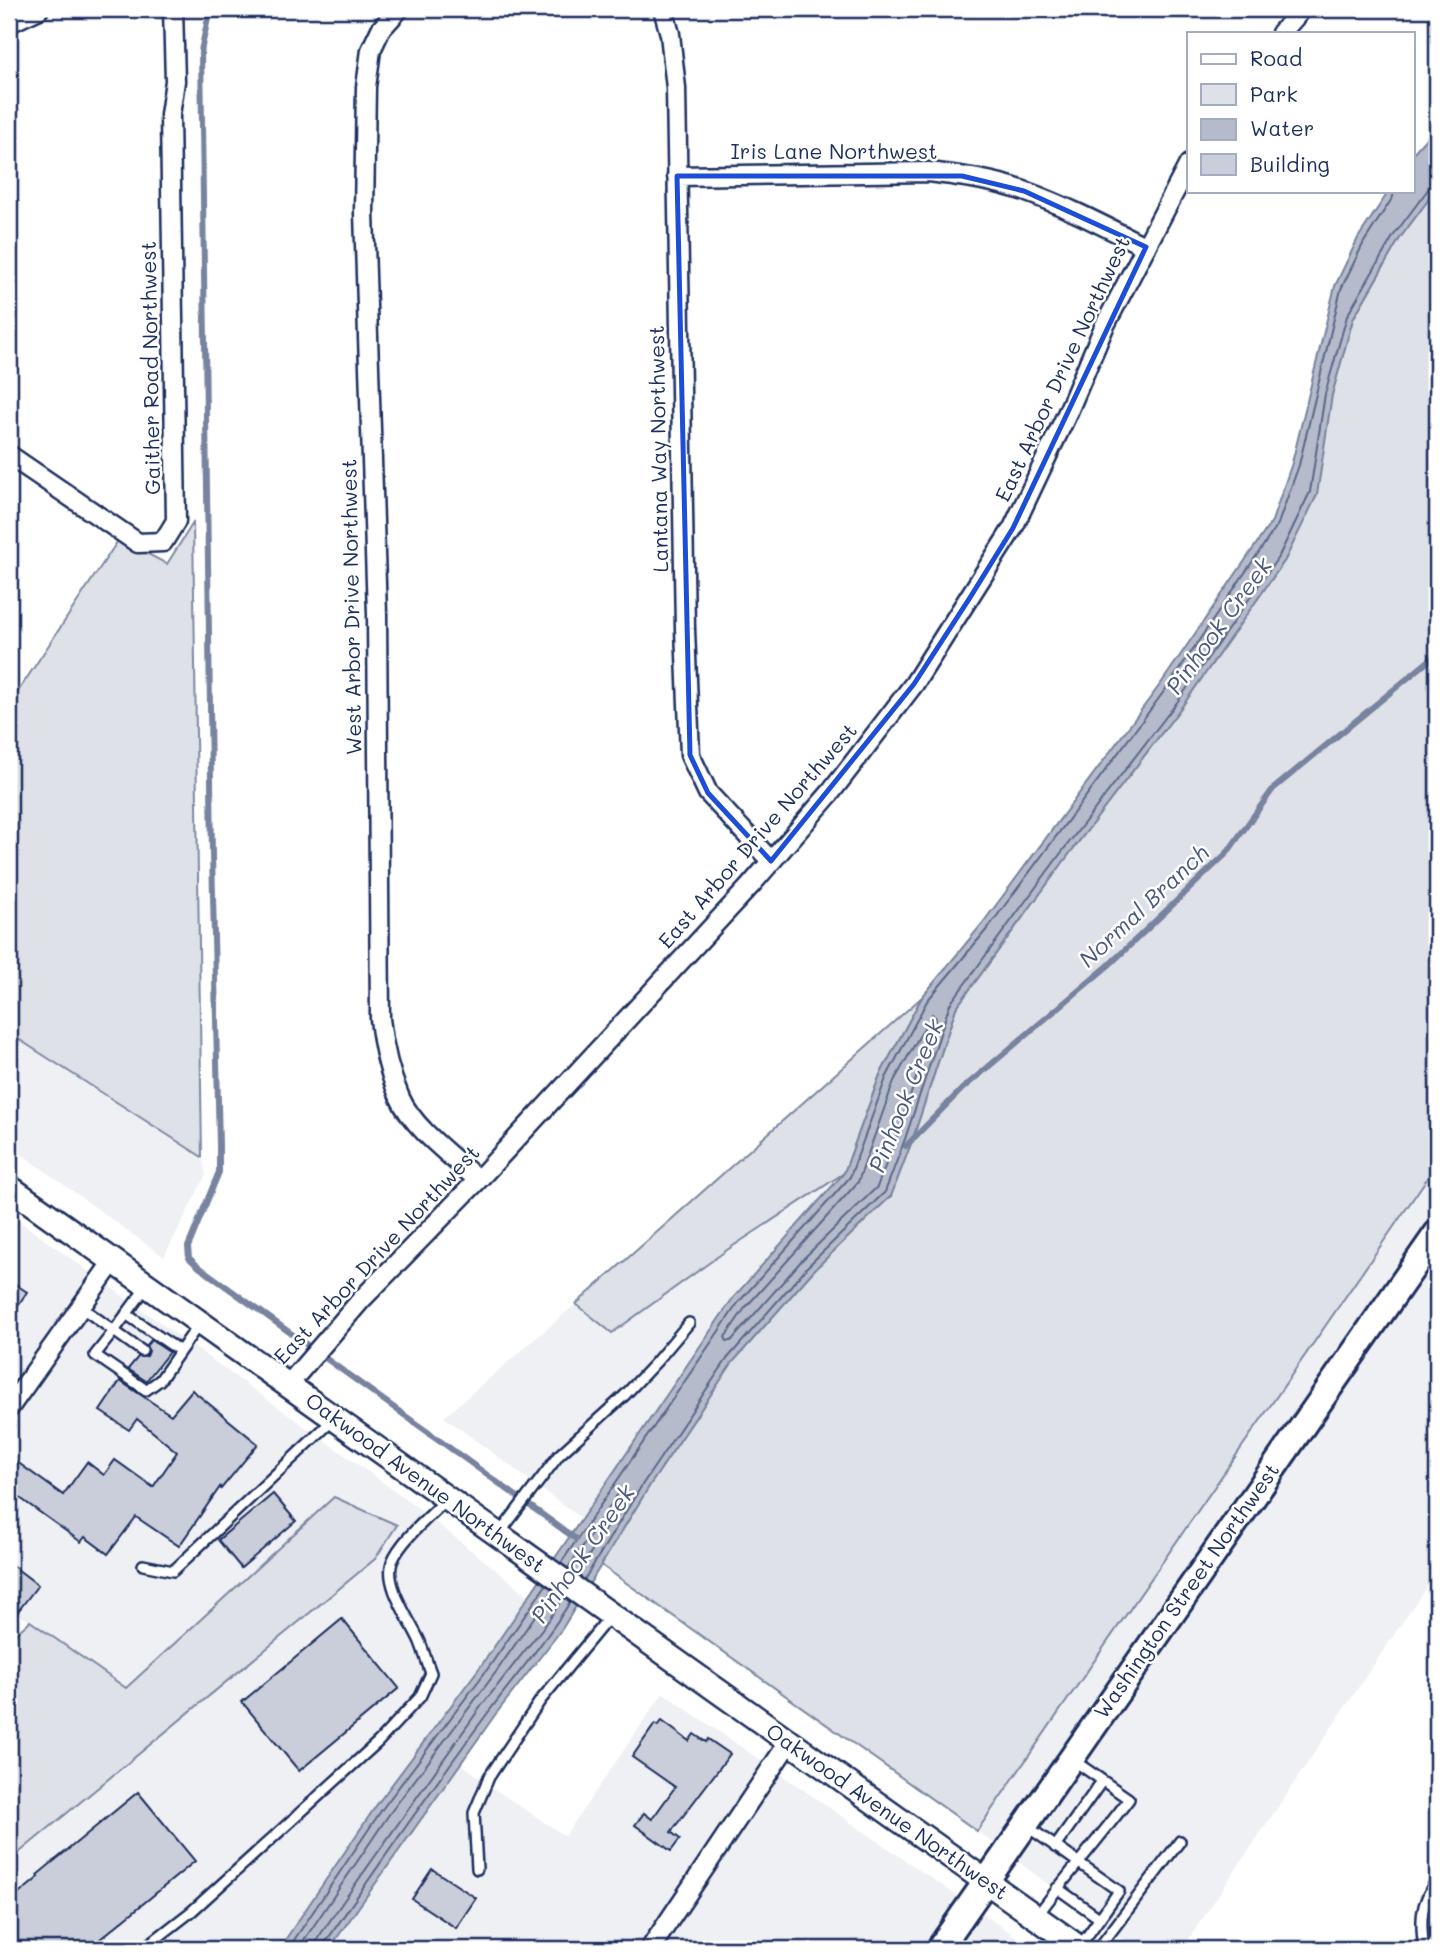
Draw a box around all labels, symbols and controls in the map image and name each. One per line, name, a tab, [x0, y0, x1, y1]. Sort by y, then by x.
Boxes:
legend	[1187, 32, 1414, 192]
text: Road	[1250, 44, 1302, 71]
text: Park	[1250, 80, 1298, 107]
text: Water	[1250, 114, 1314, 141]
street label: Iris Lane Northwest	[731, 137, 937, 164]
text: Building	[1250, 150, 1330, 177]
street label: East Arbor Drive Northwest	[988, 231, 1135, 505]
street label: Gaither Road Northwest	[134, 241, 165, 495]
street label: Lantana Way Northwest	[642, 325, 673, 573]
street label: West Arbor Drive Northwest	[334, 459, 367, 755]
water label: Pinhook Creek	[1158, 550, 1278, 700]
street label: East Arbor Drive Northwest	[652, 717, 862, 953]
water label: Normal Branch	[1072, 837, 1215, 973]
water label: Pinhook Creek	[861, 1014, 950, 1176]
street label: East Arbor Drive Northwest	[267, 1139, 485, 1369]
street label: Oakwood Avenue Northwest	[301, 1386, 551, 1578]
street label: Washington Street Northwest	[1087, 1457, 1285, 1723]
water label: Pinhook Creek	[523, 1478, 641, 1629]
street label: Oakwood Avenue Northwest	[761, 1717, 1014, 1905]

